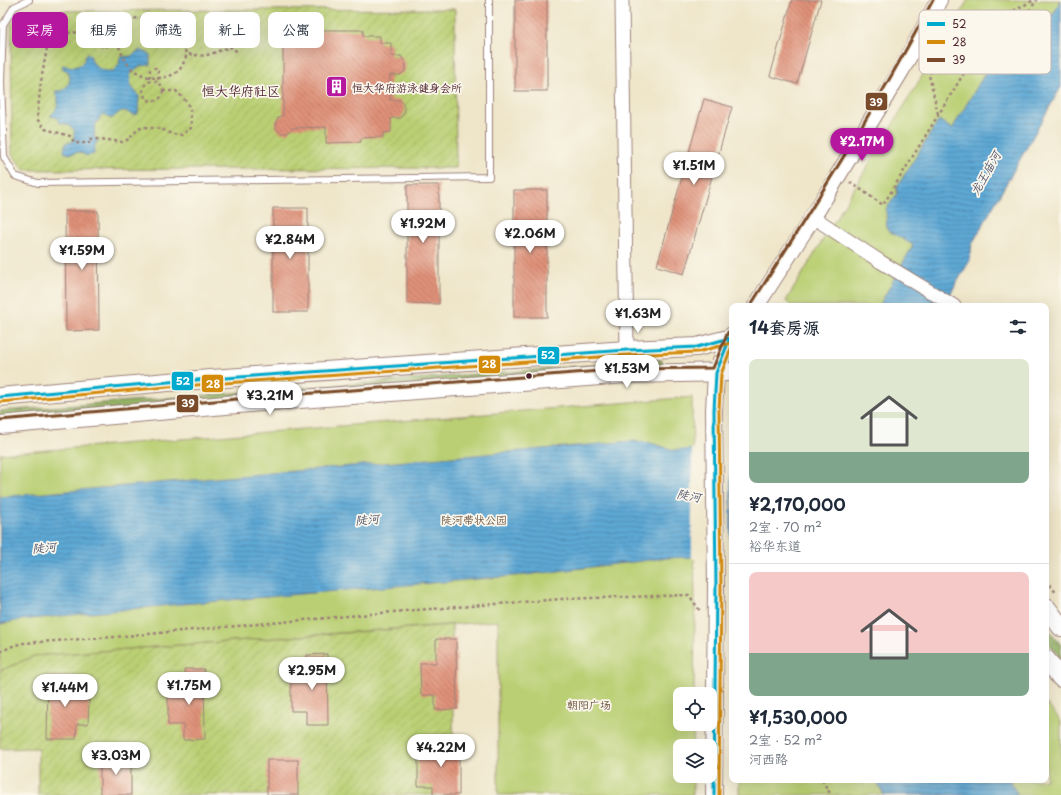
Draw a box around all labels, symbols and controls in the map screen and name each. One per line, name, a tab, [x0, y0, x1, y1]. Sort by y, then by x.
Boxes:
legend	[919, 10, 1051, 74]
chip: 买房	[12, 12, 68, 48]
chip: 租房	[76, 12, 132, 48]
chip: 筛选	[140, 12, 196, 48]
chip: 新上	[204, 12, 260, 48]
chip: 公寓	[268, 12, 324, 48]
text: 52	[952, 15, 967, 32]
text: 28	[952, 33, 967, 50]
text: 39	[952, 51, 965, 68]
building icon: 恒大华府游泳健身会所	[323, 74, 349, 100]
place label: 恒大华府游泳健身会所	[352, 79, 462, 96]
district label: 恒大华府社区	[202, 81, 280, 100]
line badge: 39	[865, 92, 888, 111]
text: 39	[869, 93, 883, 110]
pin: ¥2.17M	[829, 128, 895, 162]
text: ¥2.17M	[839, 131, 885, 150]
water label: 龙王庙河	[965, 146, 1006, 198]
pin: ¥1.51M	[661, 152, 727, 186]
text: ¥1.51M	[672, 155, 716, 174]
pin: ¥1.92M	[390, 210, 456, 244]
text: ¥1.92M	[400, 213, 446, 232]
pin: ¥2.06M	[497, 220, 563, 254]
text: ¥2.06M	[504, 223, 556, 242]
pin: ¥2.84M	[257, 226, 323, 260]
text: ¥2.84M	[265, 229, 315, 248]
pin: ¥1.59M	[49, 237, 115, 271]
text: ¥1.59M	[59, 240, 105, 259]
pin: ¥1.63M	[605, 300, 671, 334]
text: ¥1.63M	[615, 303, 661, 322]
text: 14套房源	[749, 314, 820, 340]
icon: filters	[1007, 316, 1029, 338]
line badge: 52	[537, 346, 560, 365]
text: 52	[541, 346, 555, 363]
line badge: 28	[478, 355, 501, 374]
text: 28	[482, 355, 496, 372]
pin: ¥1.53M	[594, 355, 660, 389]
text: ¥1.53M	[604, 358, 650, 377]
line badge: 52	[171, 371, 194, 391]
unlabelled marker	[524, 371, 534, 381]
text: 52	[176, 372, 190, 389]
line badge: 28	[201, 374, 224, 393]
text: 28	[206, 375, 220, 392]
pin: ¥3.21M	[237, 382, 303, 416]
text: ¥3.21M	[246, 385, 294, 404]
icon: home	[853, 385, 925, 457]
line badge: 39	[176, 394, 199, 413]
text: 39	[181, 394, 195, 411]
water label: 陡河	[676, 484, 704, 506]
text: ¥2,170,000	[749, 491, 846, 517]
water label: 陡河	[354, 509, 382, 529]
park label: 陡河带状公园	[441, 511, 507, 528]
text: 2室 · 70 m²	[749, 517, 822, 536]
text: 裕华东道	[749, 536, 801, 555]
water label: 陡河	[31, 537, 59, 557]
icon: home	[853, 598, 925, 670]
pin: ¥2.95M	[279, 657, 345, 691]
text: ¥2.95M	[288, 660, 336, 679]
pin: ¥1.75M	[156, 672, 222, 706]
pin: ¥1.44M	[32, 674, 98, 708]
text: ¥1.75M	[167, 675, 211, 694]
text: ¥1.44M	[42, 677, 88, 696]
map controls	[673, 687, 717, 783]
button: locate	[673, 687, 717, 731]
park label: 朝阳广场	[567, 696, 611, 713]
text: ¥1,530,000	[749, 704, 847, 730]
text: 2室 · 52 m²	[749, 730, 823, 749]
pin: ¥4.22M	[408, 734, 474, 768]
text: ¥4.22M	[416, 737, 466, 756]
button: layers	[673, 739, 717, 783]
pin: ¥3.03M	[83, 742, 149, 776]
text: ¥3.03M	[91, 745, 141, 764]
text: 河西路	[749, 749, 788, 768]

